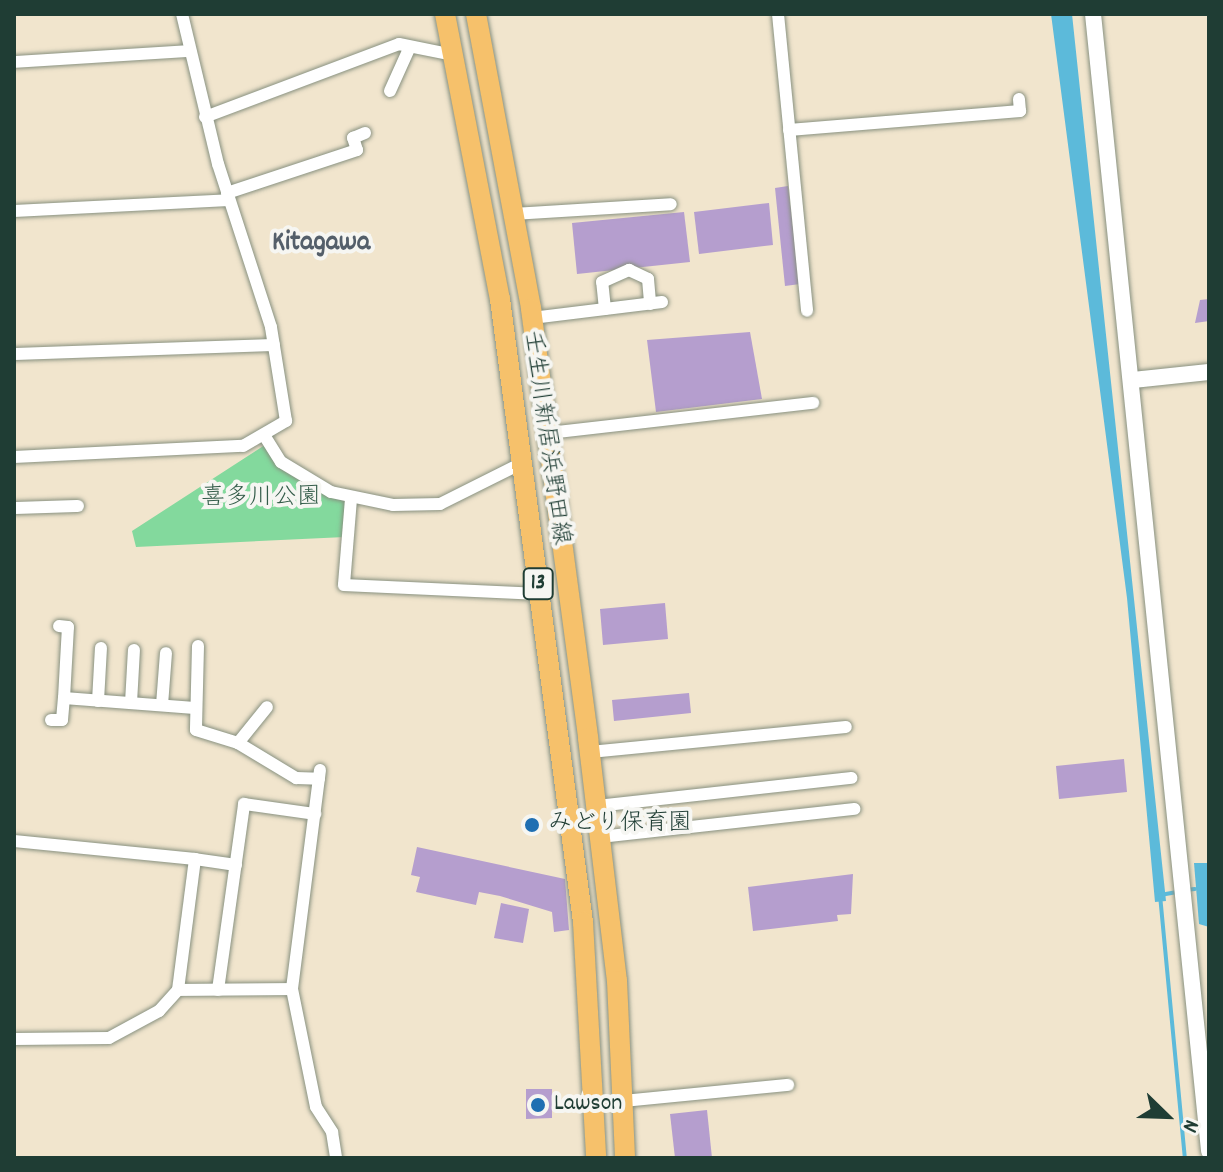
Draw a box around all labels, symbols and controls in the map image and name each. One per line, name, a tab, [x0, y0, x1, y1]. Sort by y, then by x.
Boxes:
district label: Kitagawa	[272, 227, 370, 261]
street label: 壬生川新居浜野田線	[516, 329, 574, 547]
park label: 喜多川公園	[201, 485, 321, 513]
road number: 13	[522, 566, 554, 602]
place label: みどり保育園	[548, 811, 692, 839]
marker: みどり保育園	[523, 816, 541, 834]
north arrow	[1127, 1076, 1207, 1156]
place label: Lawson	[554, 1091, 622, 1119]
marker: Lawson	[529, 1096, 547, 1114]
text: N	[1173, 1115, 1206, 1137]

